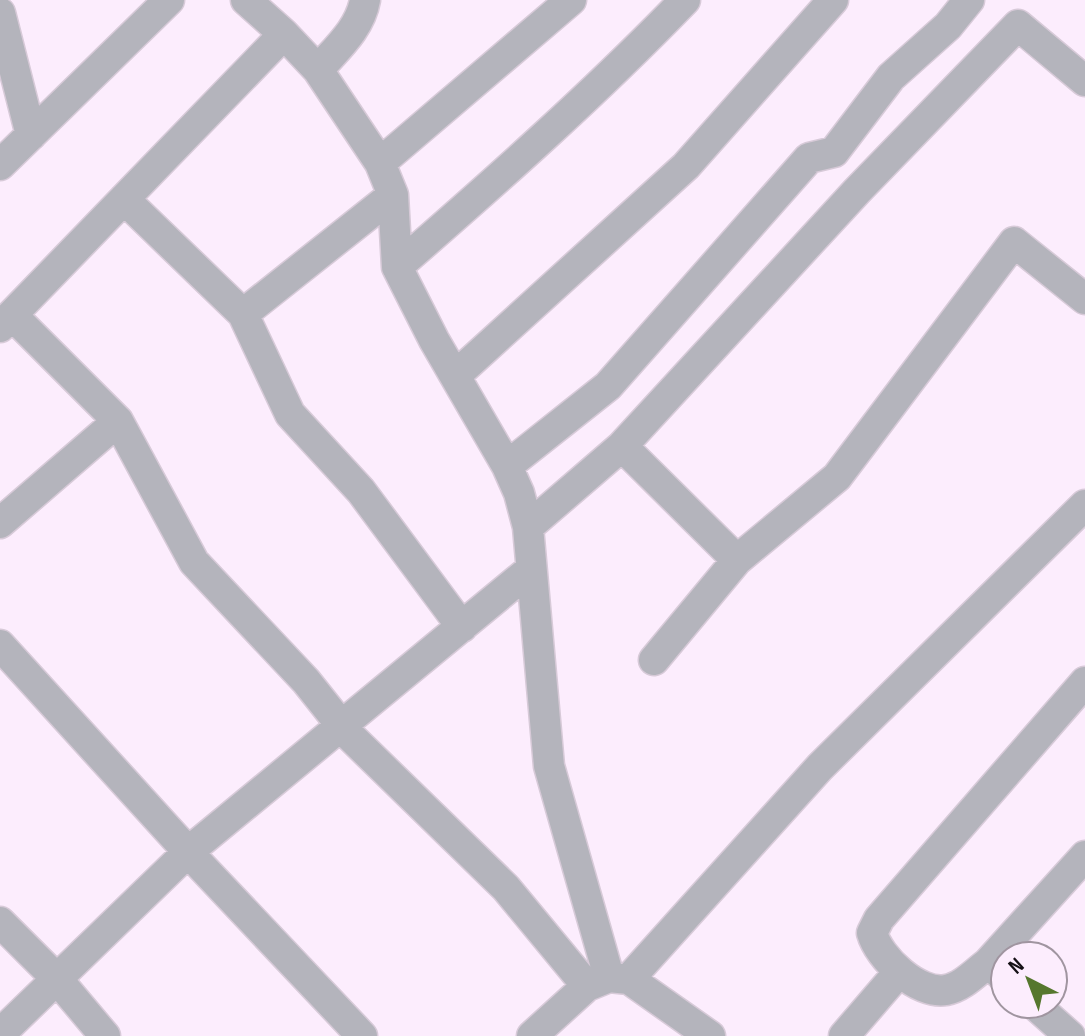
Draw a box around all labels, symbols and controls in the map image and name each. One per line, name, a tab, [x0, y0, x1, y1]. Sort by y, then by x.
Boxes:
north arrow	[989, 940, 1069, 1020]
text: N	[1003, 952, 1030, 980]

